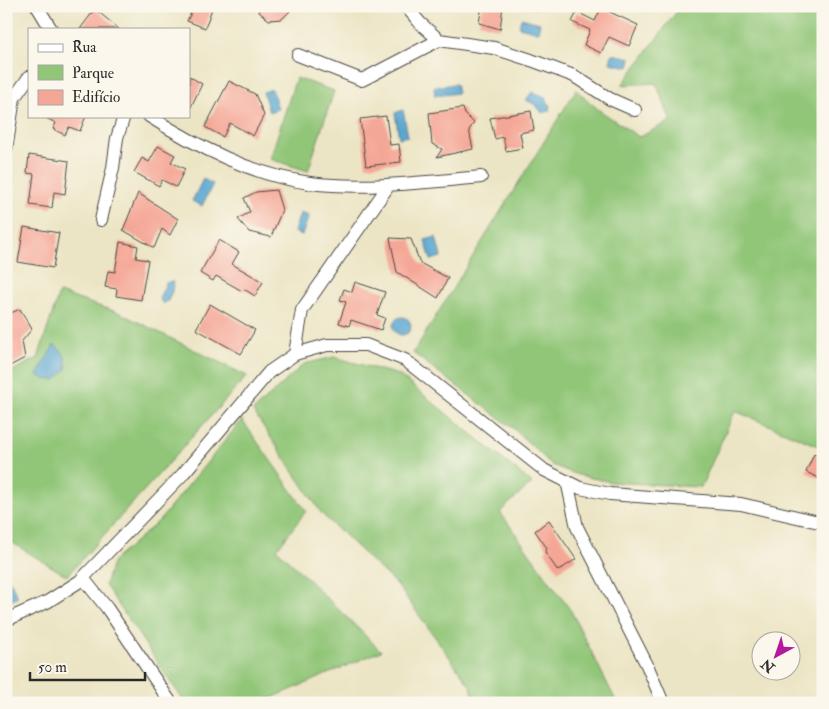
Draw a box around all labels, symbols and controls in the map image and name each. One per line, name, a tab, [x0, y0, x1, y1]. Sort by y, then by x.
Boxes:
legend	[28, 28, 190, 118]
text: Rua	[72, 38, 97, 57]
text: Parque	[72, 64, 114, 83]
text: Edifício	[72, 88, 120, 107]
north arrow	[752, 632, 802, 682]
scale bar	[30, 649, 145, 681]
text: N	[757, 655, 779, 677]
text: 50 m	[38, 658, 67, 677]

